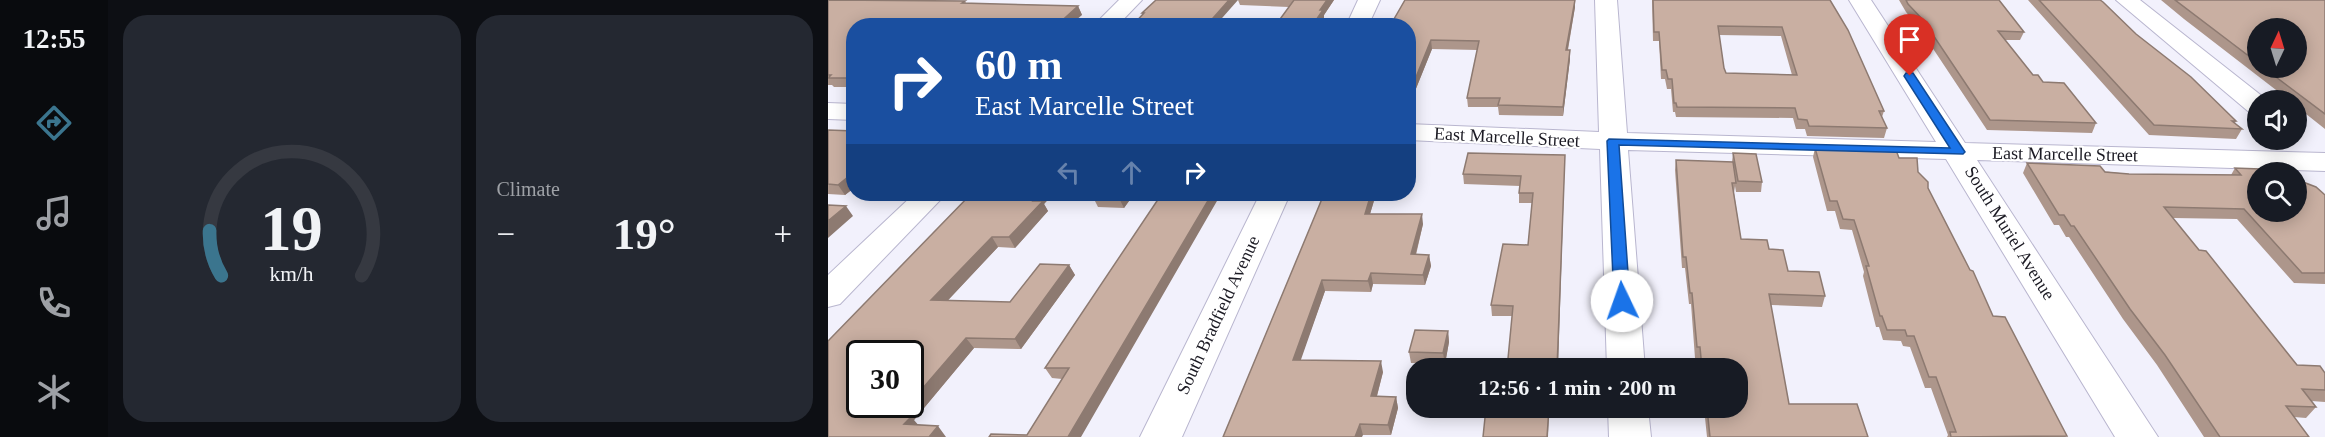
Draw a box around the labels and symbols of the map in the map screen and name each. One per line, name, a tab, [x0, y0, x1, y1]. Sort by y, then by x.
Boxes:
pin	[1884, 14, 1935, 76]
north arrow	[2247, 18, 2307, 78]
street label: East Marcelle Street	[1434, 123, 1580, 151]
street label: East Marcelle Street	[1992, 143, 2138, 165]
street label: South Muriel Avenue	[1961, 163, 2059, 303]
street label: South Bradfield Avenue	[1172, 233, 1264, 397]
position arrow	[1590, 269, 1654, 333]
speed limit sign: 30	[846, 340, 924, 418]

